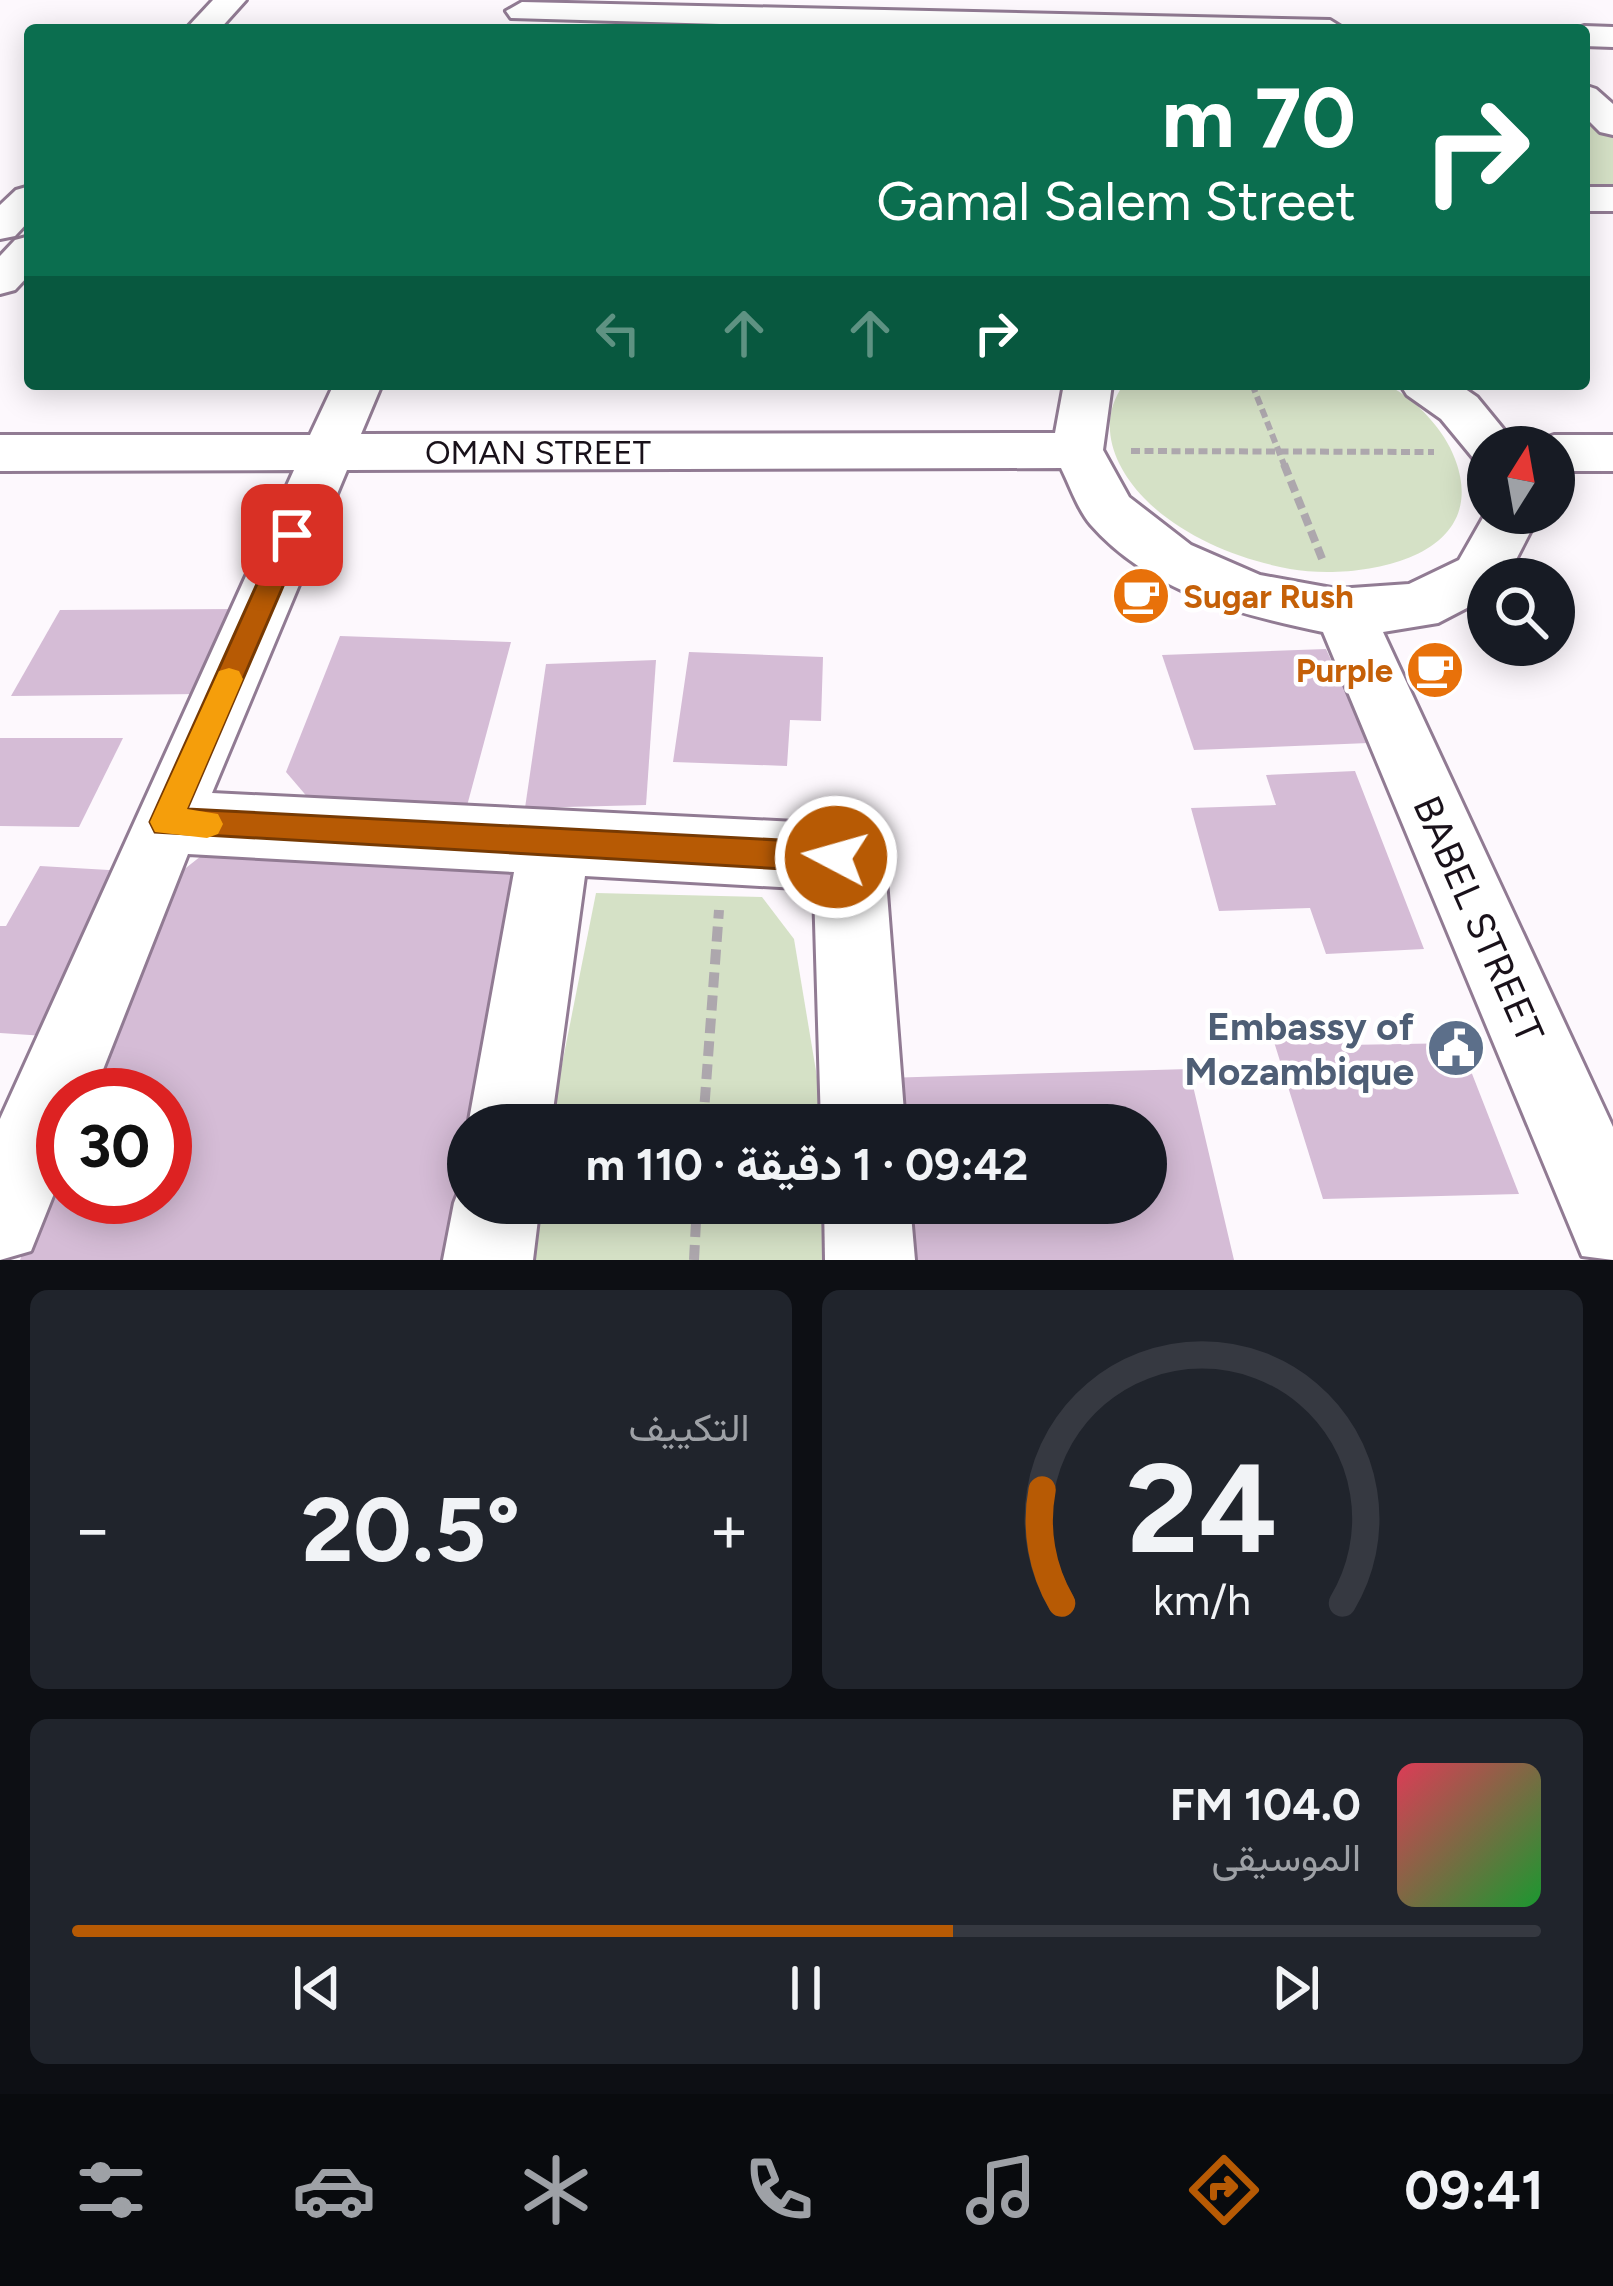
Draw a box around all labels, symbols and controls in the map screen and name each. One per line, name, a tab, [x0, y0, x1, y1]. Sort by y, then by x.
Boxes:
text: 70 m	[1162, 67, 1356, 168]
icon: right	[1398, 72, 1554, 228]
text: Gamal Salem Street	[876, 169, 1356, 234]
icon: left	[585, 300, 651, 366]
icon: ahead	[711, 300, 777, 366]
icon: ahead	[837, 300, 903, 366]
icon: right	[963, 300, 1029, 366]
north arrow	[1467, 426, 1575, 534]
map controls	[1467, 426, 1575, 666]
street label: OMAN STREET	[425, 433, 651, 472]
pin	[241, 484, 343, 586]
icon: arrive	[259, 502, 325, 568]
button: search	[1467, 558, 1575, 666]
cafe icon: Sugar Rush	[1110, 565, 1172, 627]
place label: Sugar Rush	[1183, 577, 1354, 616]
cafe icon: Purple	[1404, 639, 1466, 701]
place label: Purple	[1296, 651, 1393, 690]
street label: BABEL STREET	[1403, 789, 1554, 1050]
position arrow	[773, 794, 899, 920]
place label: Embassy of Mozambique	[1184, 1003, 1415, 1095]
public building icon: Embassy of Mozambique	[1425, 1017, 1487, 1079]
speed limit sign: 30	[36, 1068, 192, 1224]
text: 09:42 · 1 دقيقة · 110 m	[586, 1137, 1028, 1191]
text: التكييف	[629, 1404, 750, 1451]
text: 24	[1127, 1433, 1278, 1583]
text: 20.5°	[301, 1475, 520, 1584]
text: −	[72, 1489, 113, 1569]
text: +	[708, 1489, 750, 1569]
text: km/h	[1153, 1573, 1251, 1625]
text: 104.0 FM	[1170, 1777, 1361, 1831]
text: الموسيقى	[1211, 1834, 1361, 1881]
icon: previous	[284, 1955, 350, 2021]
icon: pause	[773, 1955, 839, 2021]
icon: next	[1263, 1955, 1329, 2021]
icon: filters	[69, 2148, 153, 2232]
icon: car	[292, 2148, 376, 2232]
icon: climate	[514, 2148, 598, 2232]
icon: phone	[737, 2148, 821, 2232]
icon: music	[959, 2148, 1043, 2232]
icon: directions	[1182, 2148, 1266, 2232]
text: 09:41	[1404, 2158, 1544, 2223]

